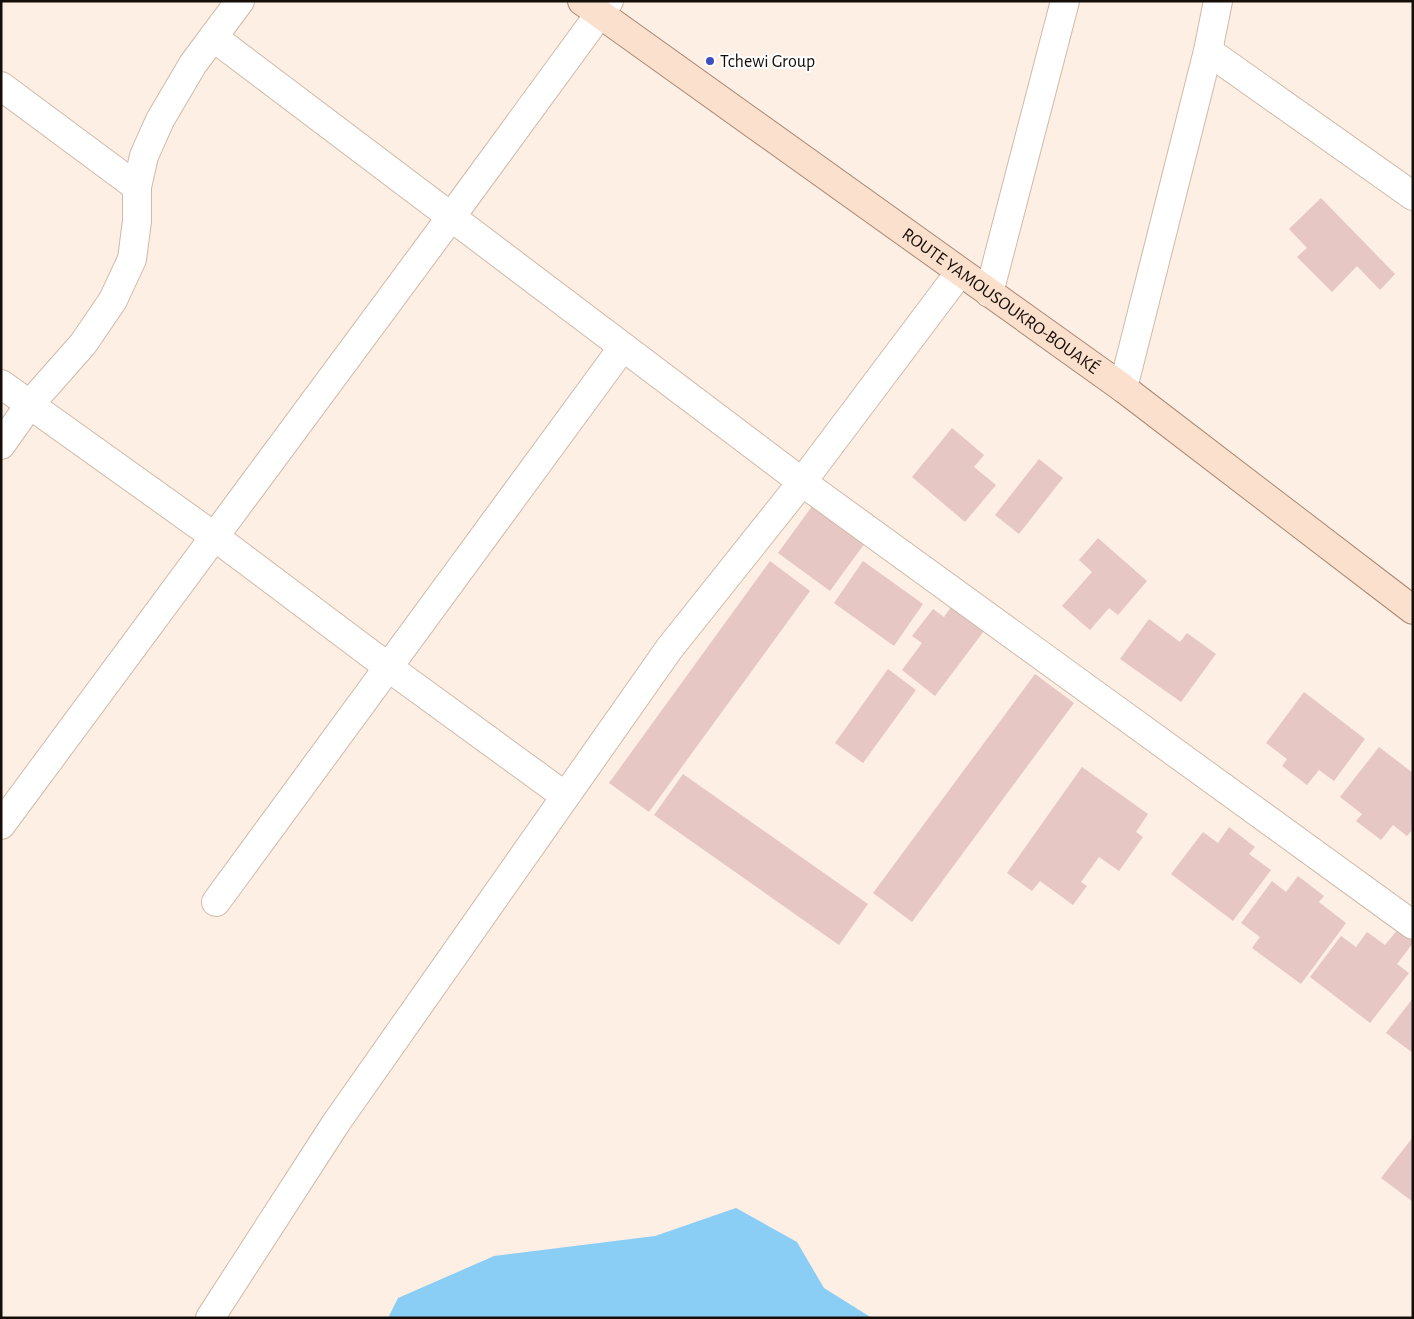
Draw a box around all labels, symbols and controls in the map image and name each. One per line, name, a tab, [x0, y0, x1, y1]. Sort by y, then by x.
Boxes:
place label: Tchewi Group	[720, 53, 815, 71]
marker: Tchewi Group	[704, 55, 716, 67]
street label: ROUTE YAMOUSOUKRO-BOUAKÉ	[899, 225, 1104, 378]

